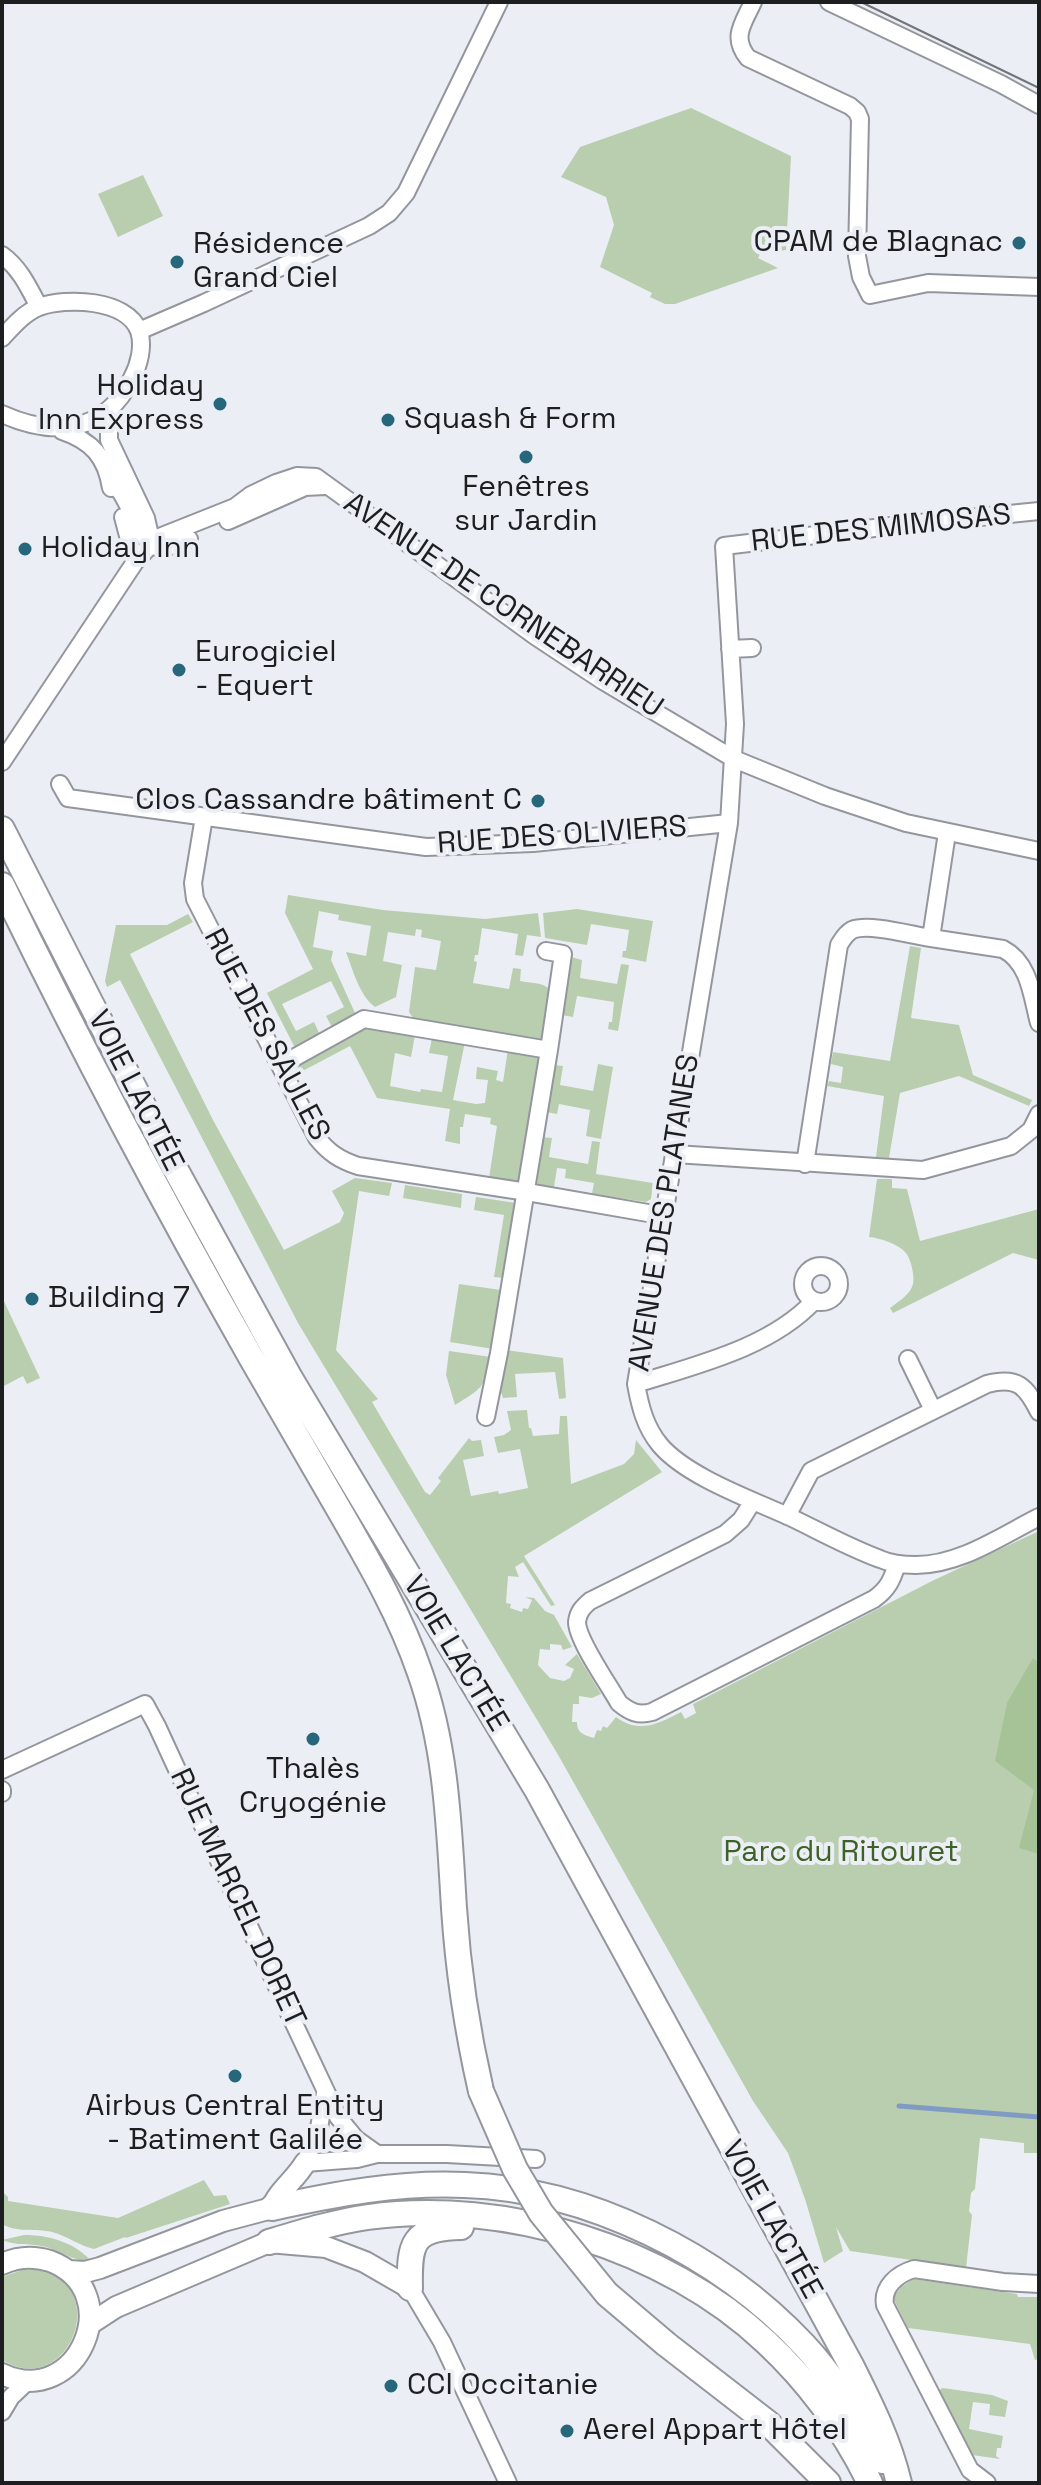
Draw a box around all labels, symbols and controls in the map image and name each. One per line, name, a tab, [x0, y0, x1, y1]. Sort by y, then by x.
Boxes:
place label: CPAM de Blagnac	[754, 225, 1003, 261]
place label: Résidence Grand Ciel	[193, 227, 344, 298]
marker: CPAM de Blagnac	[1010, 234, 1028, 252]
marker: Résidence Grand Ciel	[168, 253, 186, 271]
place label: Holiday Inn Express	[38, 369, 204, 440]
marker: Holiday Inn Express	[211, 395, 229, 413]
place label: Squash & Form	[404, 402, 617, 438]
marker: Squash & Form	[379, 411, 397, 429]
marker: Fenêtres sur Jardin	[517, 448, 535, 466]
place label: Fenêtres sur Jardin	[454, 470, 598, 540]
street label: AVENUE DE CORNEBARRIEU	[336, 486, 670, 726]
street label: RUE DES MIMOSAS	[749, 497, 1013, 561]
place label: Holiday Inn	[41, 531, 200, 567]
marker: Holiday Inn	[16, 540, 34, 558]
place label: Eurogiciel - Equert	[195, 635, 337, 706]
marker: Eurogiciel - Equert	[170, 661, 188, 679]
place label: Clos Cassandre bâtiment C	[135, 783, 522, 819]
marker: Clos Cassandre bâtiment C	[529, 792, 547, 810]
street label: RUE DES OLIVIERS	[436, 809, 688, 863]
street label: RUE DES SAULES	[195, 923, 337, 1147]
street label: VOIE LACTÉE	[79, 1005, 191, 1177]
street label: AVENUE DES PLATANES	[622, 1052, 708, 1374]
place label: Building 7	[48, 1281, 190, 1317]
marker: Building 7	[23, 1290, 41, 1308]
street label: VOIE LACTÉE	[394, 1570, 516, 1738]
marker: Thalès Cryogénie	[304, 1730, 322, 1748]
place label: Thalès Cryogénie	[239, 1752, 387, 1822]
street label: RUE MARCEL DORET	[161, 1763, 313, 2033]
park label: Parc du Ritouret	[724, 1835, 958, 1871]
marker: Airbus Central Entity - Batiment Galilée	[226, 2067, 244, 2085]
place label: Airbus Central Entity - Batiment Galilée	[86, 2089, 384, 2160]
street label: VOIE LACTÉE	[713, 2135, 829, 2305]
place label: CCI Occitanie	[407, 2368, 598, 2404]
marker: CCI Occitanie	[382, 2377, 400, 2395]
place label: Aerel Appart Hôtel	[583, 2413, 847, 2449]
marker: Aerel Appart Hôtel	[558, 2422, 576, 2440]

